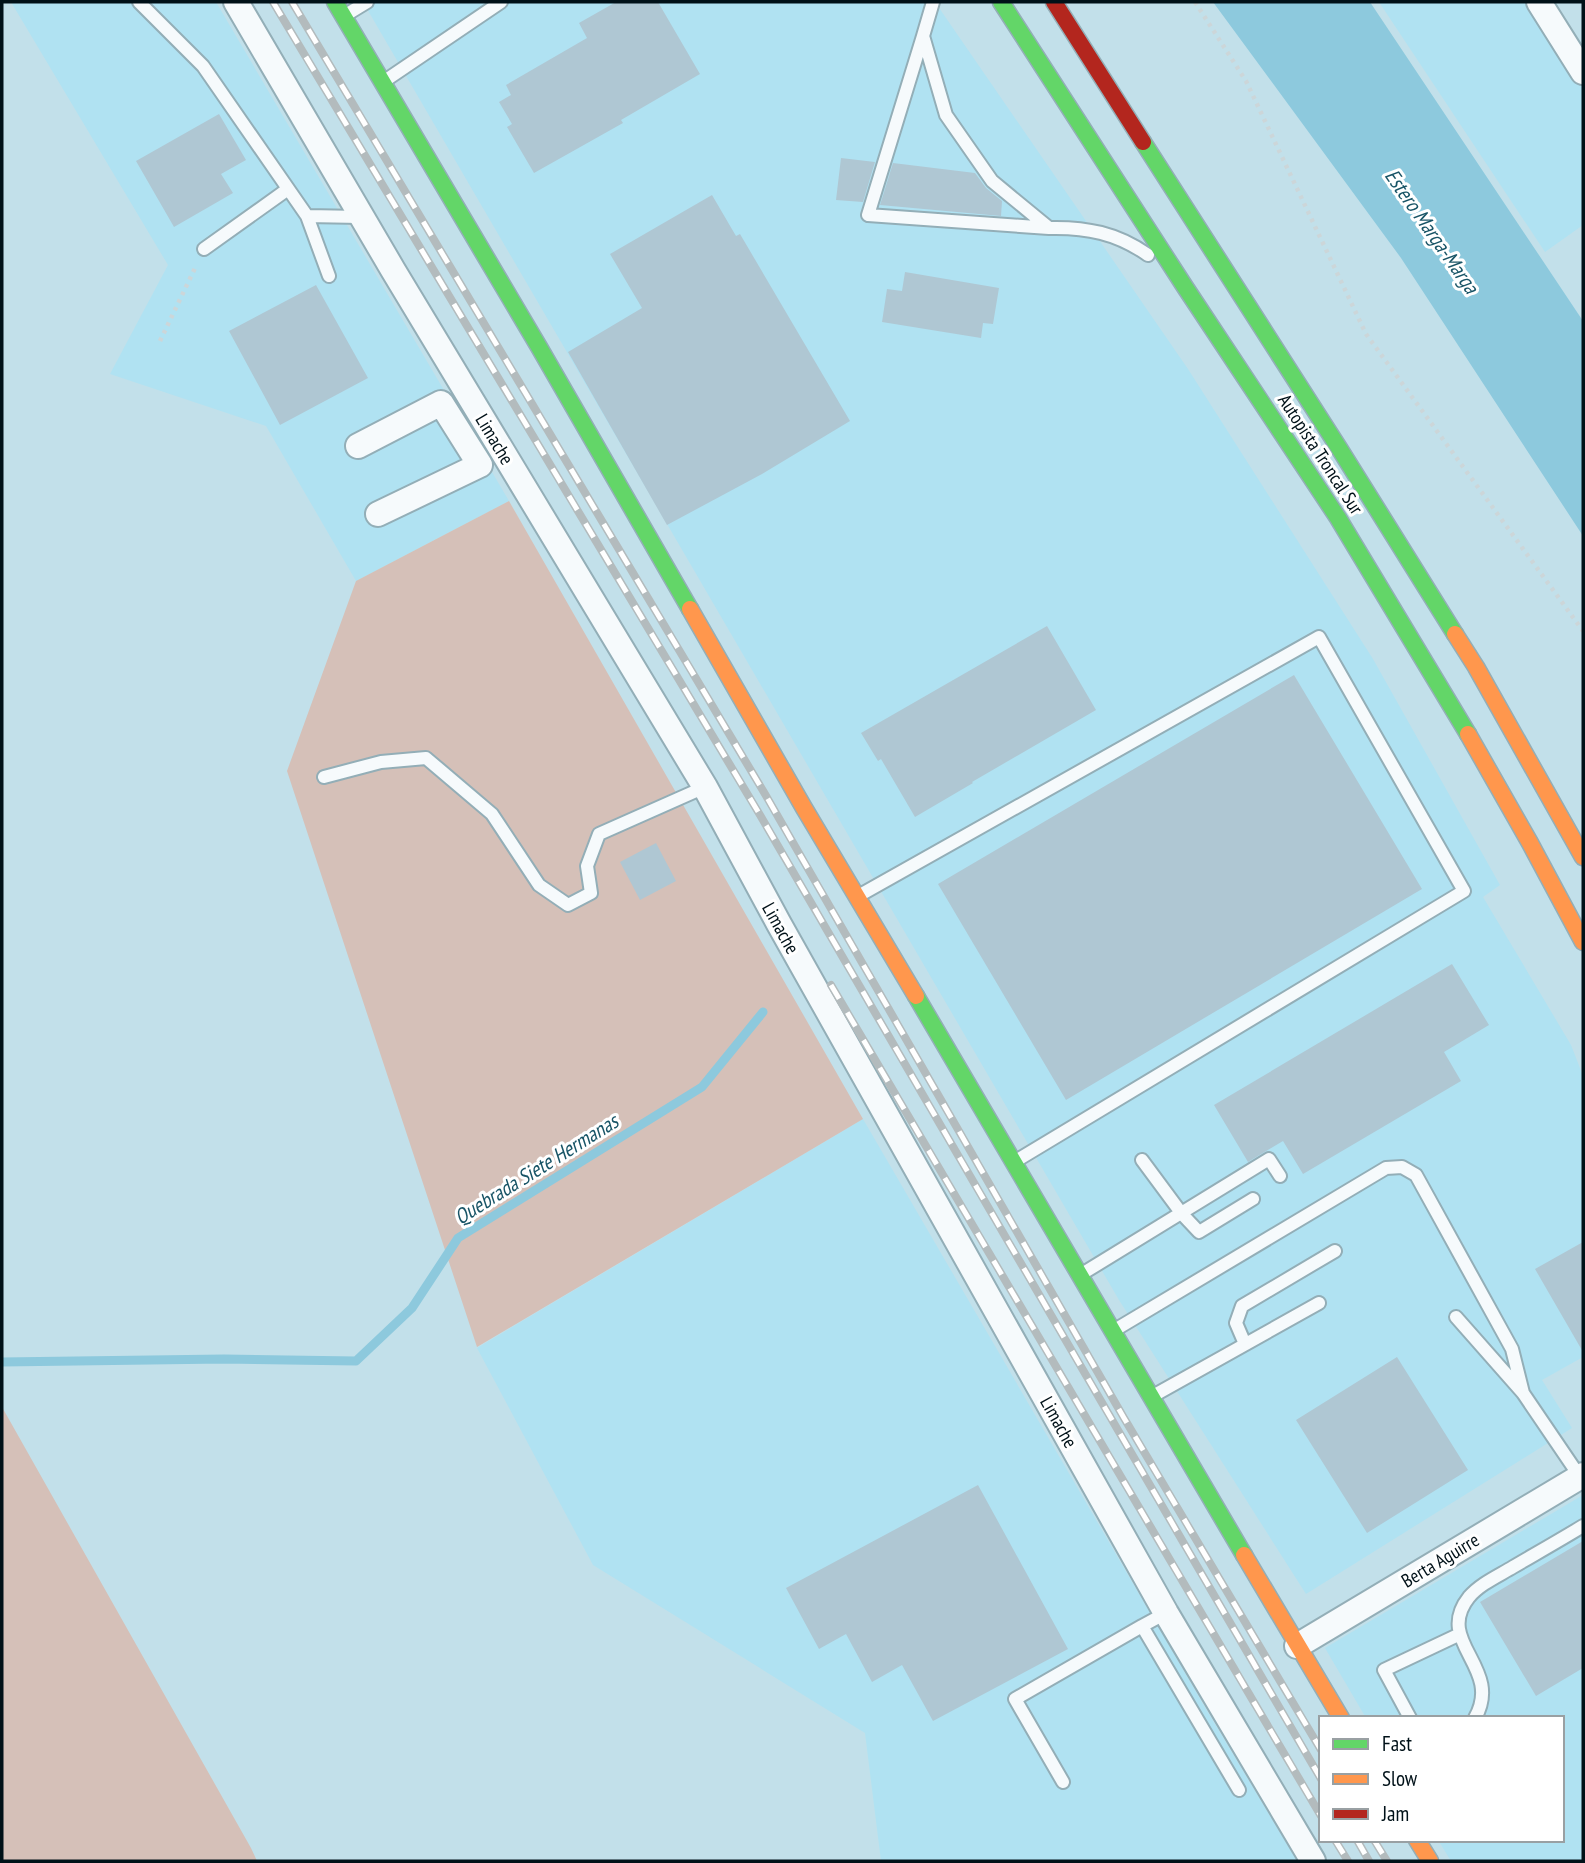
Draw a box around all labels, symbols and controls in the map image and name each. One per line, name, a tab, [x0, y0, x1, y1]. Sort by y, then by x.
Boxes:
water label: Estero Marga-Marga	[1379, 164, 1486, 300]
street label: Autopista Troncal Sur	[1273, 389, 1369, 519]
street label: Limache	[471, 409, 520, 469]
street label: Limache	[757, 898, 805, 958]
water label: Quebrada Siete Hermanas	[449, 1107, 624, 1230]
street label: Limache	[1035, 1392, 1083, 1452]
street label: Berta Aguirre	[1397, 1527, 1483, 1593]
legend	[1319, 1716, 1564, 1842]
text: Fast	[1382, 1730, 1412, 1757]
text: Slow	[1382, 1765, 1418, 1792]
text: Jam	[1381, 1800, 1409, 1827]

